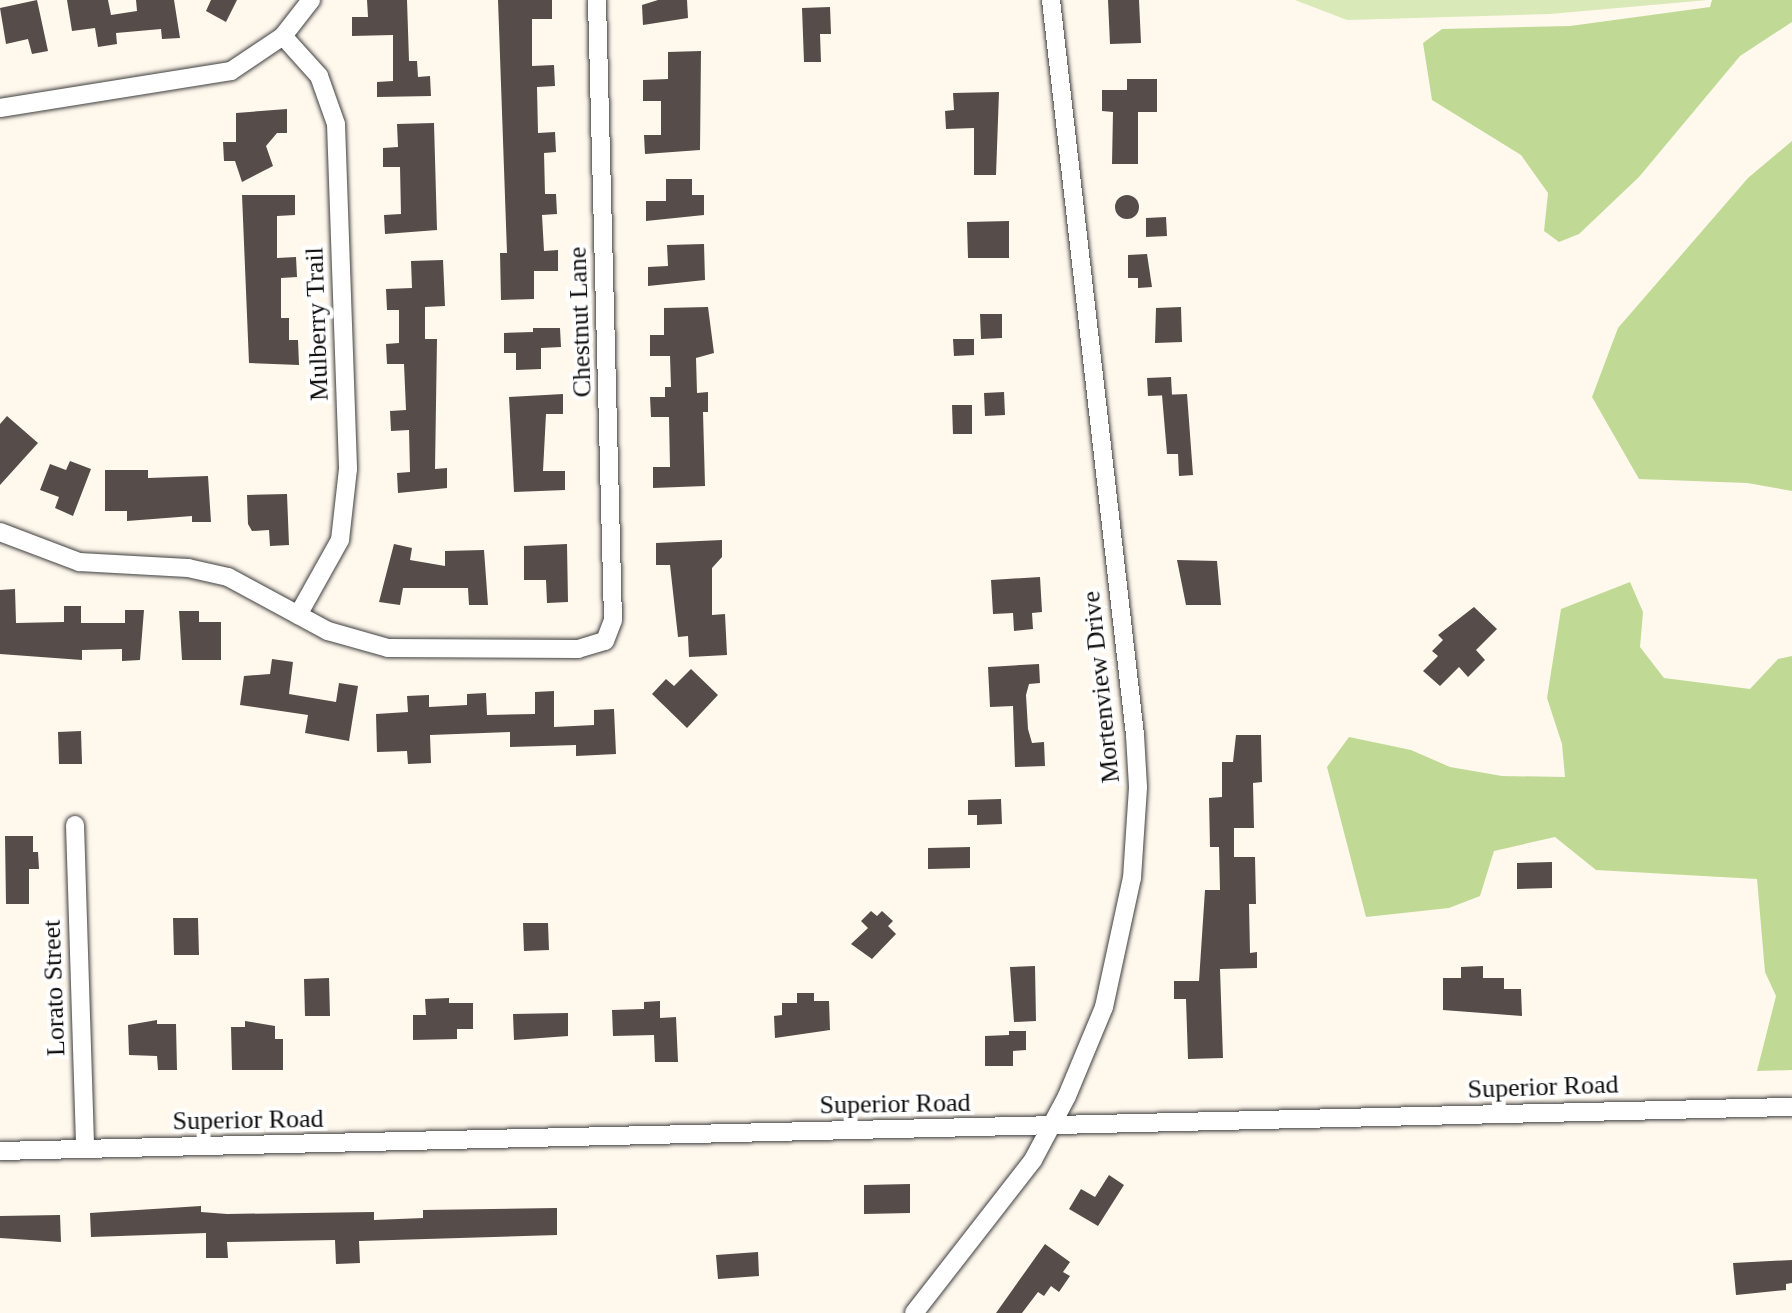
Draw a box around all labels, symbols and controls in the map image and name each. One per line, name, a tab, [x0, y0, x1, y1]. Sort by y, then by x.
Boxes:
street label: Mulberry Trail	[299, 246, 335, 402]
street label: Chestnut Lane	[562, 246, 598, 398]
street label: Mortenview Drive	[1075, 590, 1127, 784]
street label: Lorato Street	[36, 919, 72, 1057]
street label: Superior Road	[1467, 1069, 1619, 1105]
street label: Superior Road	[819, 1087, 971, 1121]
street label: Superior Road	[172, 1103, 324, 1137]

